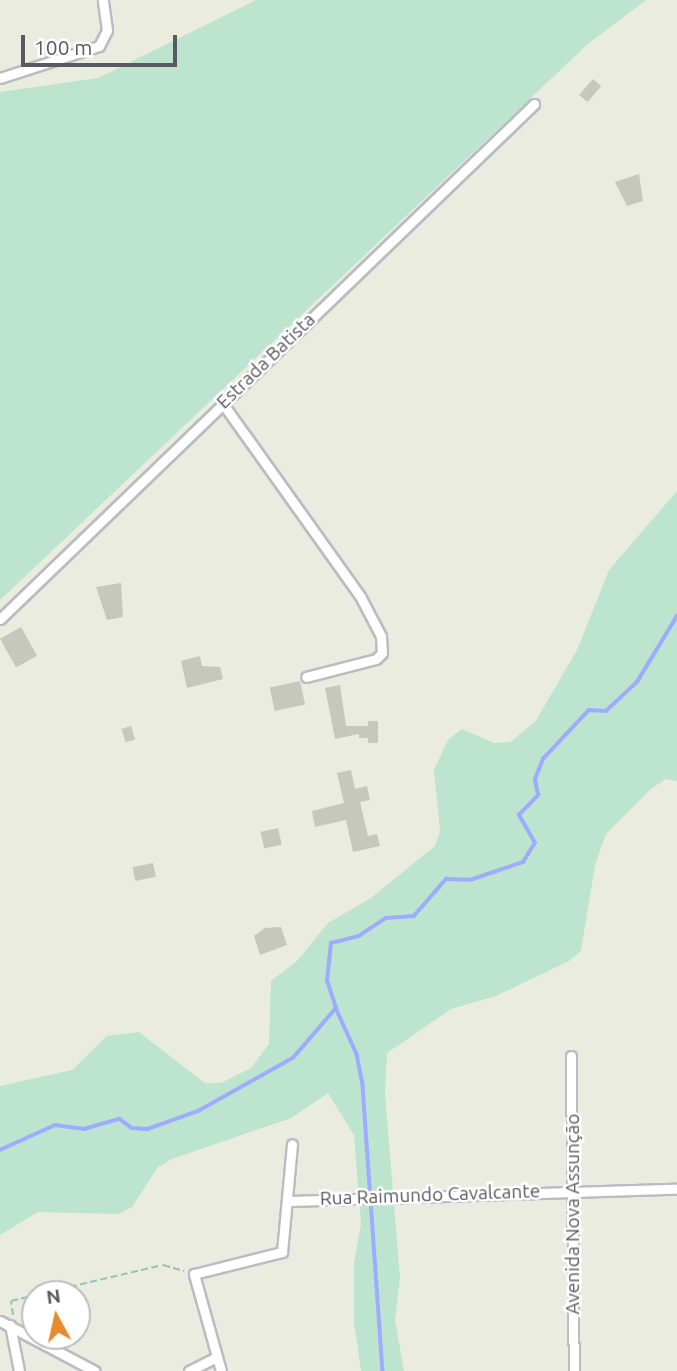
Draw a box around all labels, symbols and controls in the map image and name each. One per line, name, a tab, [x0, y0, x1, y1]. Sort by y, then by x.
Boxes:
scale bar	[24, 21, 180, 65]
text: 100 m	[34, 35, 92, 59]
street label: Estrada Batista	[212, 308, 320, 414]
street label: Avenida Nova Assunção	[562, 1114, 584, 1314]
street label: Rua Raimundo Cavalcante	[319, 1180, 541, 1210]
north arrow	[21, 1280, 91, 1350]
text: N	[45, 1284, 62, 1308]

